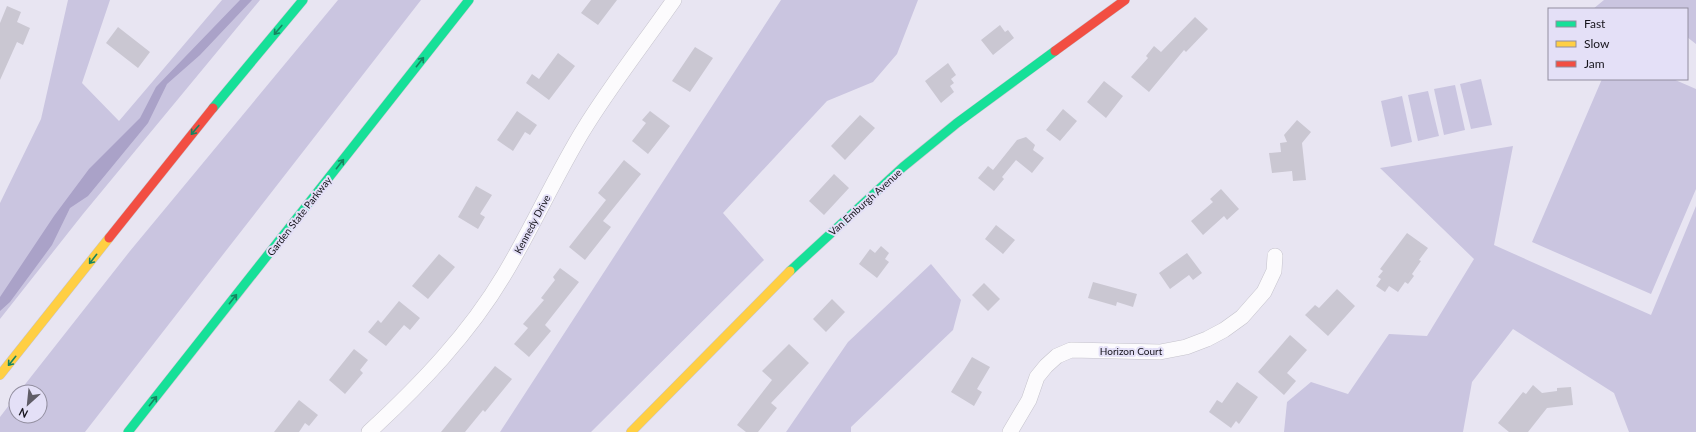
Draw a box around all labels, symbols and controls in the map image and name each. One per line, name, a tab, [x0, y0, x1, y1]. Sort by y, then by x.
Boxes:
legend	[1548, 8, 1688, 80]
text: Fast	[1584, 16, 1606, 31]
one-way arrow	[274, 25, 283, 35]
text: Slow	[1584, 36, 1610, 51]
text: Jam	[1584, 56, 1605, 71]
one-way arrow	[416, 57, 425, 68]
one-way arrow	[191, 125, 200, 135]
one-way arrow	[336, 159, 344, 170]
street label: Van Emburgh Avenue	[826, 166, 904, 238]
street label: Garden State Parkway	[264, 173, 334, 258]
street label: Kennedy Drive	[511, 193, 553, 255]
one-way arrow	[89, 253, 97, 264]
one-way arrow	[229, 294, 238, 305]
street label: Horizon Court	[1100, 345, 1163, 357]
one-way arrow	[8, 355, 16, 366]
north arrow	[8, 384, 48, 424]
one-way arrow	[148, 396, 157, 407]
text: N	[17, 406, 30, 421]

